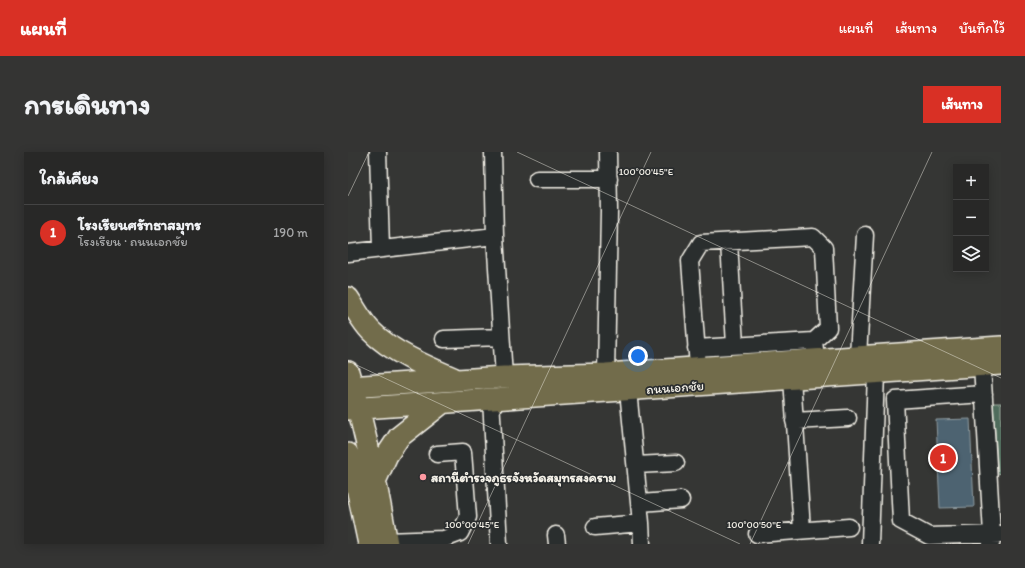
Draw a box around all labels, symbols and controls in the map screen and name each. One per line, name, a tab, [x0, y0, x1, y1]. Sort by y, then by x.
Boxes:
text: แผนที่	[20, 17, 67, 40]
text: แผนที่	[839, 20, 873, 37]
text: เส้นทาง	[895, 20, 937, 37]
text: บันทึกไว้	[959, 20, 1005, 37]
button: เส้นทาง	[923, 86, 1001, 123]
text: การเดินทาง	[24, 87, 150, 121]
map controls	[953, 164, 989, 272]
button: +	[953, 164, 989, 200]
text: 100°00'45"E	[619, 165, 674, 178]
text: ใกล้เคียง	[40, 168, 99, 188]
button: −	[953, 200, 989, 236]
text: โรงเรียนศรัทธาสมุทร	[78, 216, 201, 234]
text: 1	[50, 225, 56, 240]
text: 190 m	[273, 225, 308, 240]
text: โรงเรียน · ถนนเอกชัย	[78, 234, 188, 249]
button: layers	[953, 236, 989, 272]
your location	[628, 346, 648, 366]
street label: ถนนเอกชัย	[646, 378, 704, 397]
pin: 1	[930, 443, 956, 473]
place label: สถานีตำรวจภูธรจังหวัดสมุทรสงคราม	[431, 470, 616, 487]
marker: สถานีตำรวจภูธรจังหวัดสมุทรสงคราม	[418, 472, 428, 482]
text: 100°00'45"E	[445, 518, 500, 531]
text: 100°00'50"E	[727, 518, 782, 531]

